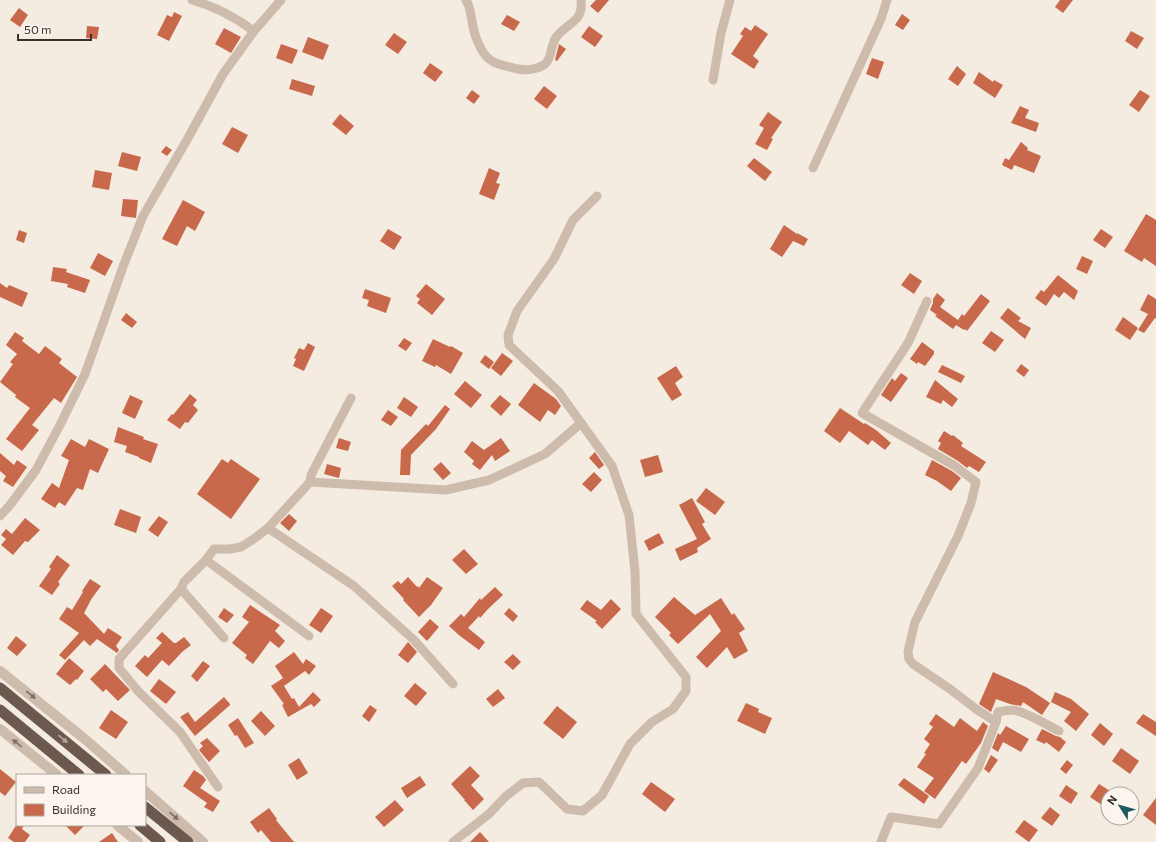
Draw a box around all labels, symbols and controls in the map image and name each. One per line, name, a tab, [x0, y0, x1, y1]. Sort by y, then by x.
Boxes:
scale bar	[18, 16, 91, 42]
text: 50 m	[24, 22, 52, 36]
one-way arrow	[25, 691, 36, 700]
one-way arrow	[57, 735, 68, 744]
one-way arrow	[12, 739, 23, 747]
legend	[16, 774, 146, 826]
text: Road	[52, 782, 80, 796]
north arrow	[1100, 786, 1140, 826]
text: N	[1104, 792, 1119, 807]
text: Building	[52, 802, 96, 816]
one-way arrow	[169, 812, 179, 821]

